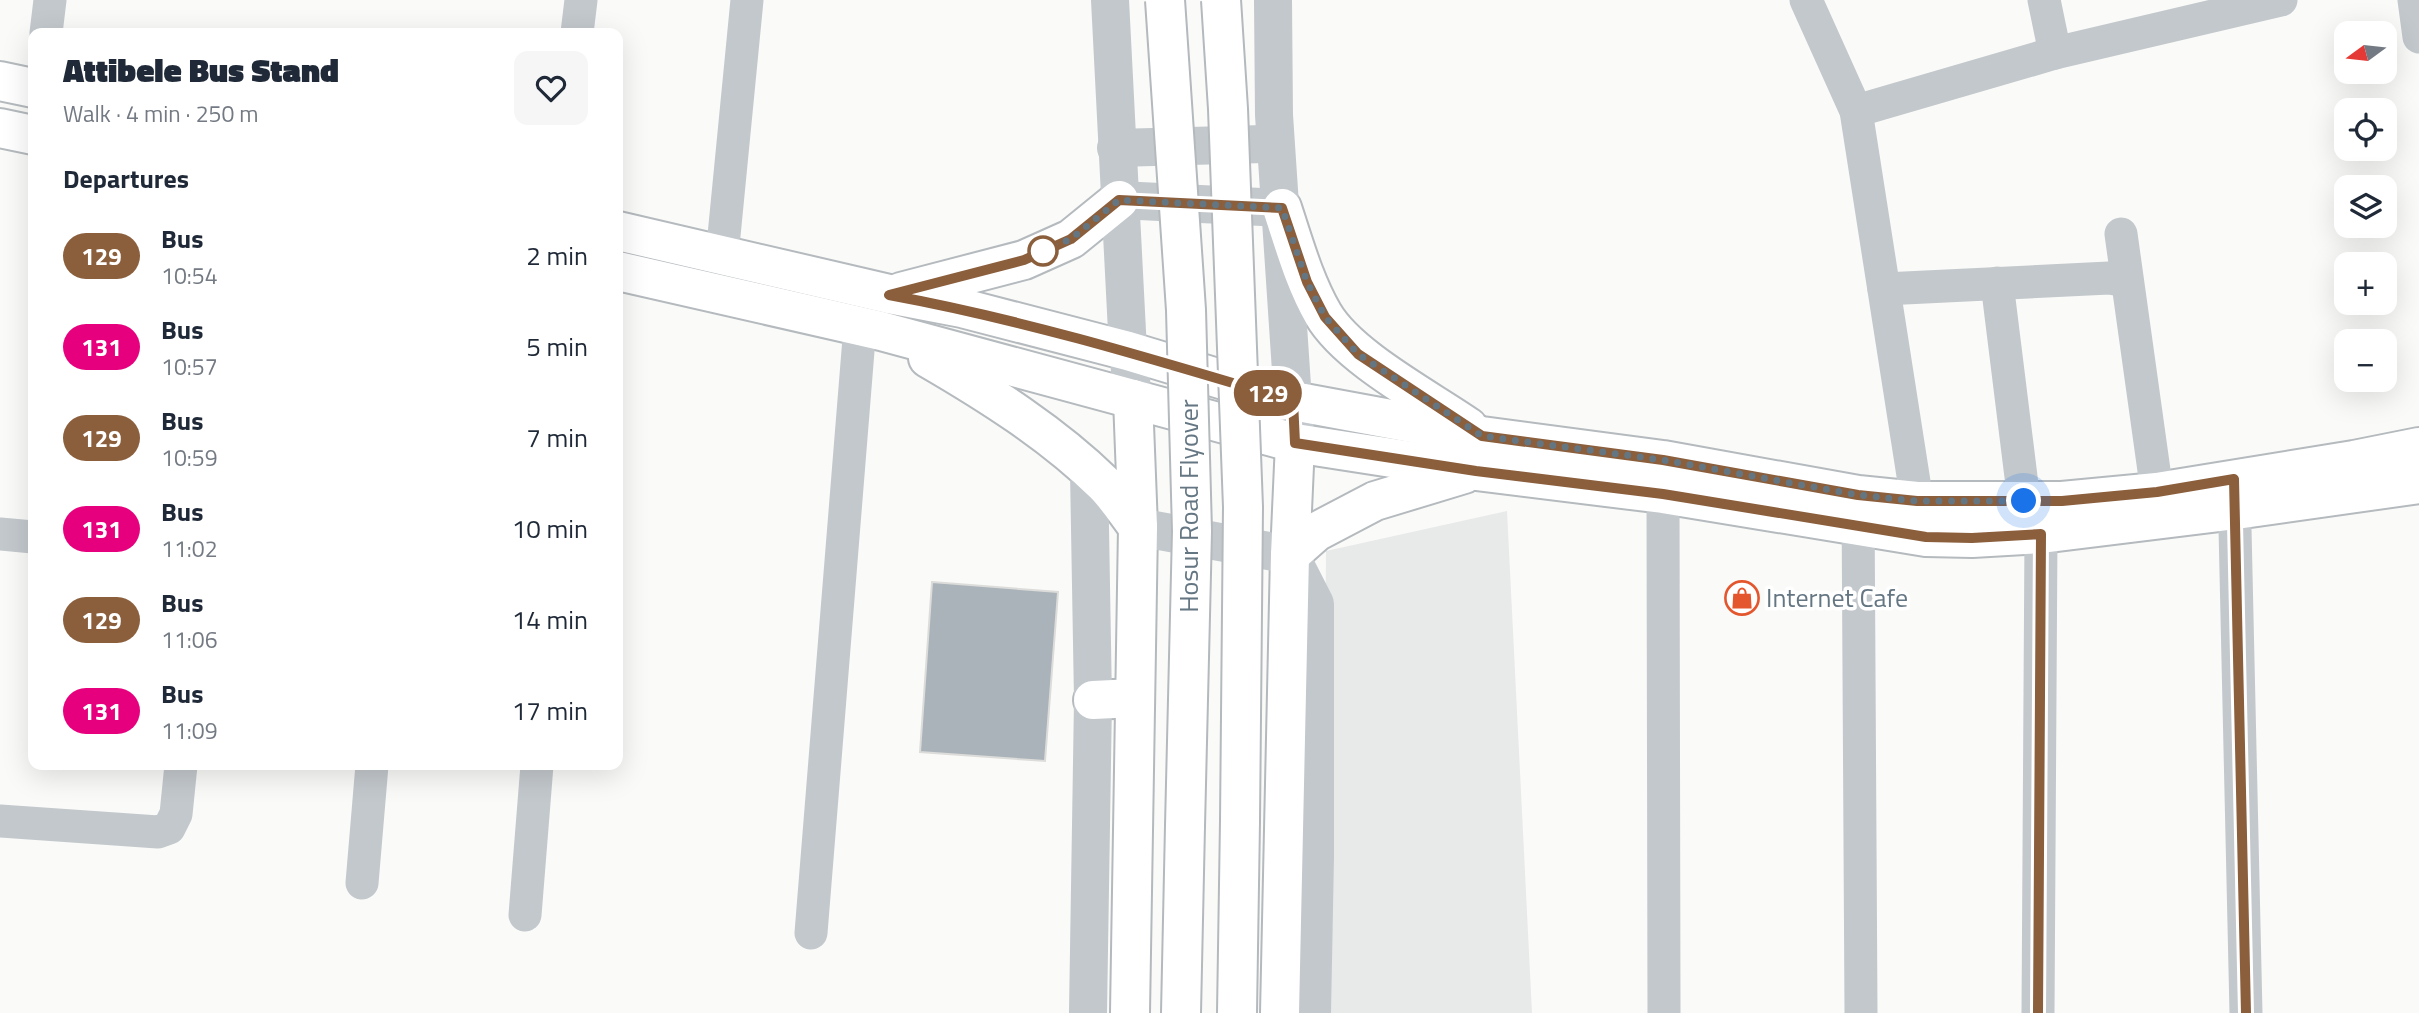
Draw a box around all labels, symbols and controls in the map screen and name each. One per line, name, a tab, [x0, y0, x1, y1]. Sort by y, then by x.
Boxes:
north arrow	[2334, 21, 2398, 84]
map controls	[2334, 21, 2397, 392]
text: Attibele Bus Stand	[63, 45, 339, 95]
button: heart	[514, 51, 588, 125]
text: Walk · 4 min · 250 m	[63, 96, 259, 131]
button: locate	[2334, 98, 2397, 161]
text: Departures	[63, 159, 189, 198]
button: layers	[2334, 175, 2397, 238]
text: Bus	[161, 219, 203, 258]
text: 2 min	[526, 236, 588, 275]
unlabelled marker	[1028, 236, 1058, 266]
text: 129	[81, 238, 122, 274]
button: +	[2334, 252, 2397, 315]
text: 10:54	[161, 258, 218, 293]
text: Bus	[161, 310, 203, 349]
text: 5 min	[526, 327, 588, 366]
text: 131	[81, 329, 122, 365]
button: −	[2334, 329, 2397, 392]
text: 10:57	[161, 349, 218, 384]
line badge: 129	[1228, 370, 1308, 416]
text: 129	[1248, 375, 1288, 411]
street label: Hosur Road Flyover	[1169, 399, 1208, 613]
text: Bus	[161, 401, 203, 440]
text: 7 min	[526, 418, 588, 457]
text: 129	[81, 420, 122, 456]
text: 10:59	[161, 440, 218, 475]
your location	[2006, 483, 2041, 518]
text: Bus	[161, 492, 203, 531]
text: 10 min	[512, 509, 588, 548]
text: 131	[81, 511, 122, 547]
text: 11:02	[161, 531, 218, 566]
place label: Internet Cafe	[1766, 578, 1908, 617]
shop icon: Internet Cafe	[1723, 579, 1761, 617]
text: Bus	[161, 583, 203, 622]
text: 14 min	[512, 600, 588, 639]
text: 129	[81, 602, 122, 638]
text: 11:06	[161, 622, 218, 657]
text: Bus	[161, 674, 203, 713]
text: 17 min	[512, 691, 588, 730]
text: 131	[81, 693, 122, 729]
text: 11:09	[161, 713, 218, 748]

